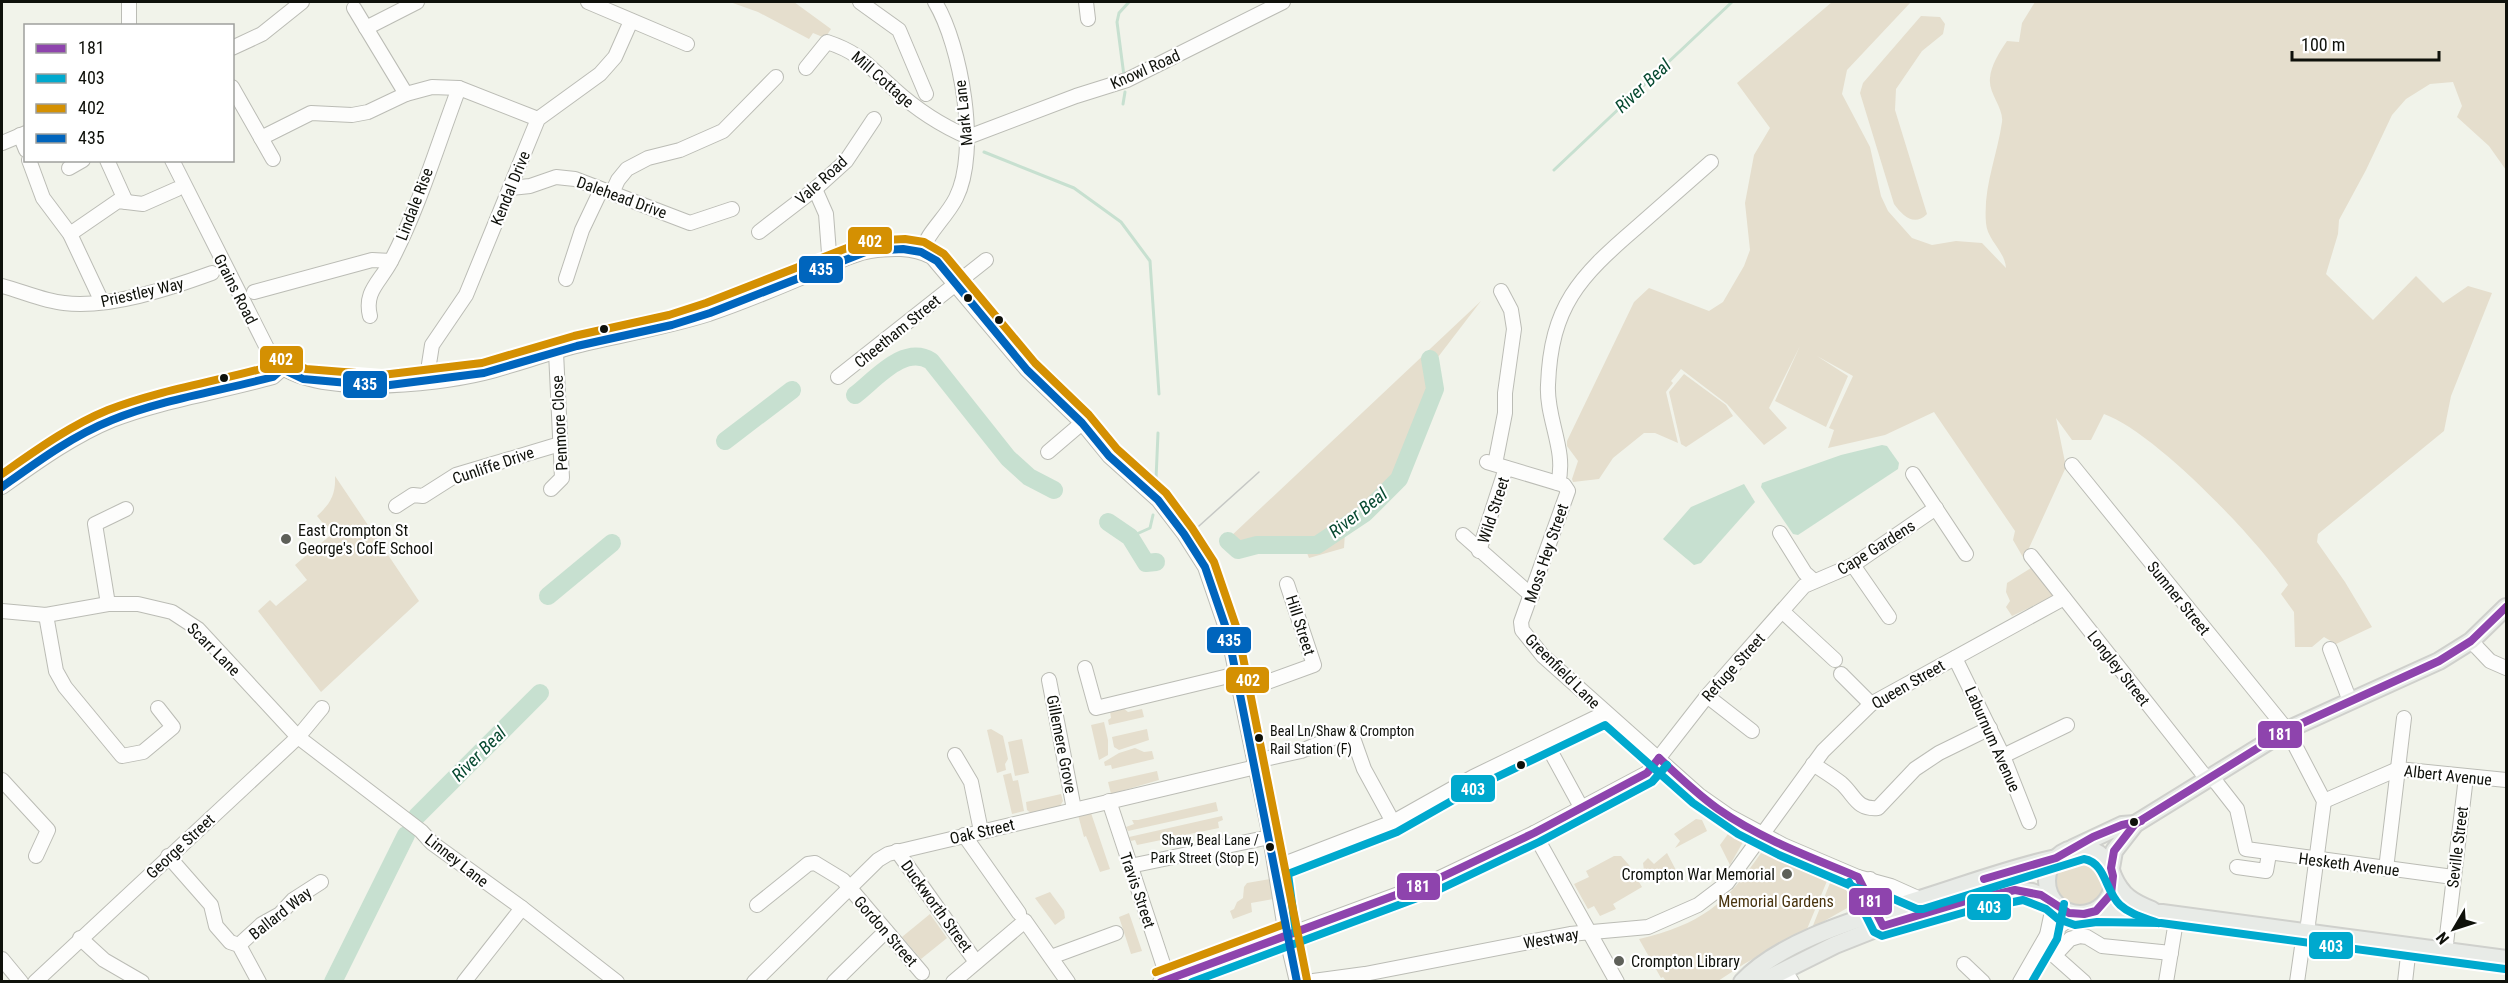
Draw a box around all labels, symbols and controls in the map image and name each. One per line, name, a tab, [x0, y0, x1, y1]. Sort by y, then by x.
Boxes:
legend	[24, 24, 234, 162]
scale bar	[2292, 24, 2439, 62]
text: 100 m	[2301, 34, 2345, 55]
text: 181	[78, 37, 105, 58]
street label: Knowl Road	[1107, 46, 1183, 93]
street label: Mill Cottage	[848, 47, 918, 112]
water label: River Beal	[1611, 54, 1676, 117]
text: 403	[78, 67, 105, 88]
street label: Mark Lane	[951, 79, 976, 147]
text: 402	[78, 97, 105, 118]
text: 435	[78, 127, 105, 148]
street label: Kendal Drive	[487, 148, 534, 228]
street label: Vale Road	[791, 152, 851, 209]
street label: Lindale Rise	[392, 165, 437, 243]
street label: Dalehead Drive	[574, 172, 669, 223]
line badge: 402	[847, 226, 893, 255]
text: 402	[858, 232, 882, 251]
street label: Grains Road	[210, 251, 261, 327]
line badge: 435	[798, 255, 844, 284]
text: 435	[809, 260, 833, 279]
street label: Priestley Way	[99, 274, 186, 311]
street label: Cheetham Street	[850, 291, 944, 372]
unlabelled marker	[962, 292, 974, 304]
unlabelled marker	[993, 314, 1005, 326]
unlabelled marker	[598, 323, 610, 335]
line badge: 402	[259, 345, 304, 374]
text: 402	[269, 350, 293, 369]
line badge: 435	[342, 370, 388, 399]
unlabelled marker	[218, 372, 230, 384]
text: 435	[353, 375, 377, 394]
street label: Penmore Close	[548, 375, 571, 471]
street label: Cunliffe Drive	[450, 443, 536, 488]
street label: Wild Street	[1474, 474, 1513, 546]
water label: River Beal	[1324, 483, 1392, 542]
street label: Moss Hey Street	[1521, 501, 1572, 605]
street label: Cape Gardens	[1834, 516, 1919, 579]
place label: East Crompton St George's CofE School	[298, 521, 433, 558]
marker: East Crompton St George's CofE School	[279, 532, 293, 546]
street label: Sumner Street	[2143, 558, 2214, 639]
street label: Hill Street	[1282, 593, 1319, 658]
street label: Scarr Lane	[183, 619, 244, 680]
line badge: 435	[1206, 626, 1252, 654]
street label: Longley Street	[2083, 627, 2154, 710]
street label: Refuge Street	[1698, 629, 1769, 705]
street label: Greenfield Lane	[1521, 630, 1604, 713]
text: 435	[1217, 631, 1241, 650]
street label: Queen Street	[1868, 656, 1948, 713]
line badge: 402	[1225, 666, 1270, 694]
text: 402	[1236, 671, 1260, 690]
street label: Laburnum Avenue	[1961, 684, 2024, 795]
street label: Gillemere Grove	[1043, 693, 1080, 795]
line badge: 181	[2257, 720, 2303, 749]
water label: River Beal	[447, 721, 511, 785]
place label: Beal Ln/Shaw & Crompton Rail Station (F)	[1270, 723, 1414, 758]
text: 181	[2268, 725, 2292, 744]
marker: Beal Ln/Shaw & Crompton Rail Station (F)	[1253, 732, 1265, 744]
unlabelled marker	[1515, 759, 1527, 771]
street label: Albert Avenue	[2403, 761, 2493, 790]
line badge: 403	[1450, 774, 1496, 803]
text: 403	[1461, 780, 1485, 799]
street label: Seville Street	[2443, 805, 2472, 889]
street label: George Street	[142, 810, 219, 883]
street label: Oak Street	[948, 815, 1016, 848]
unlabelled marker	[2128, 816, 2140, 828]
street label: Linney Lane	[421, 830, 492, 891]
place label: Shaw, Beal Lane / Park Street (Stop E)	[1151, 832, 1259, 867]
marker: Shaw, Beal Lane / Park Street (Stop E)	[1264, 841, 1276, 853]
street label: Hesketh Avenue	[2297, 849, 2400, 880]
street label: Travis Street	[1116, 850, 1159, 931]
street label: Duckworth Street	[897, 857, 976, 956]
place label: Crompton War Memorial	[1622, 865, 1775, 884]
marker: Crompton War Memorial	[1780, 867, 1794, 881]
line badge: 181	[1396, 872, 1441, 901]
text: 181	[1406, 877, 1430, 896]
street label: Ballard Way	[245, 883, 316, 944]
line badge: 181	[1848, 887, 1893, 916]
street label: Gordon Street	[850, 892, 922, 971]
park label: Memorial Gardens	[1718, 892, 1834, 911]
text: 181	[1858, 892, 1882, 911]
line badge: 403	[1966, 893, 2012, 921]
text: 403	[1977, 898, 2001, 917]
north arrow	[2424, 899, 2484, 959]
street label: Westway	[1522, 924, 1581, 953]
text: N	[2432, 928, 2453, 948]
line badge: 403	[2308, 931, 2354, 960]
text: 403	[2319, 937, 2343, 956]
place label: Crompton Library	[1631, 952, 1740, 971]
marker: Crompton Library	[1612, 954, 1626, 968]

